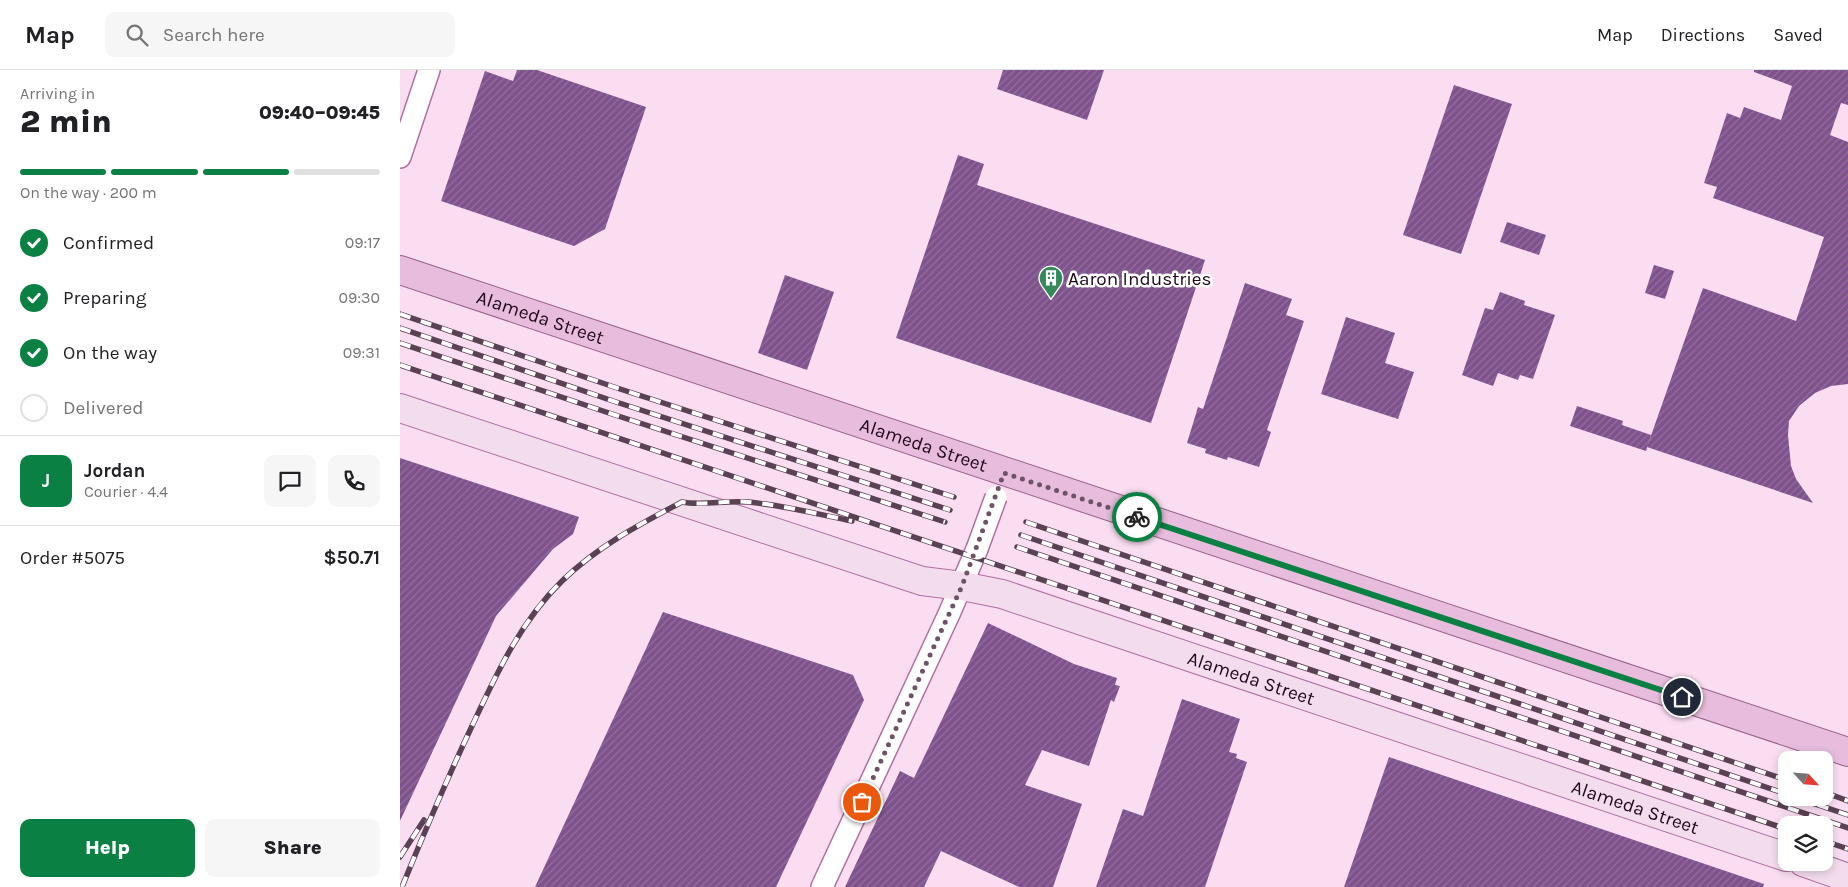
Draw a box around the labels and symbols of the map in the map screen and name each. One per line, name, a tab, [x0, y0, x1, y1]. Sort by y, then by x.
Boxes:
building icon: Aaron Industries	[1038, 265, 1064, 299]
place label: Aaron Industries	[1068, 268, 1212, 290]
street label: Alameda Street	[474, 286, 607, 349]
street label: Alameda Street	[857, 414, 990, 477]
courier	[1112, 492, 1162, 542]
street label: Alameda Street	[1185, 647, 1317, 710]
pin	[1661, 676, 1703, 718]
north arrow	[1778, 751, 1832, 806]
street label: Alameda Street	[1569, 776, 1701, 839]
pin	[841, 781, 883, 823]

